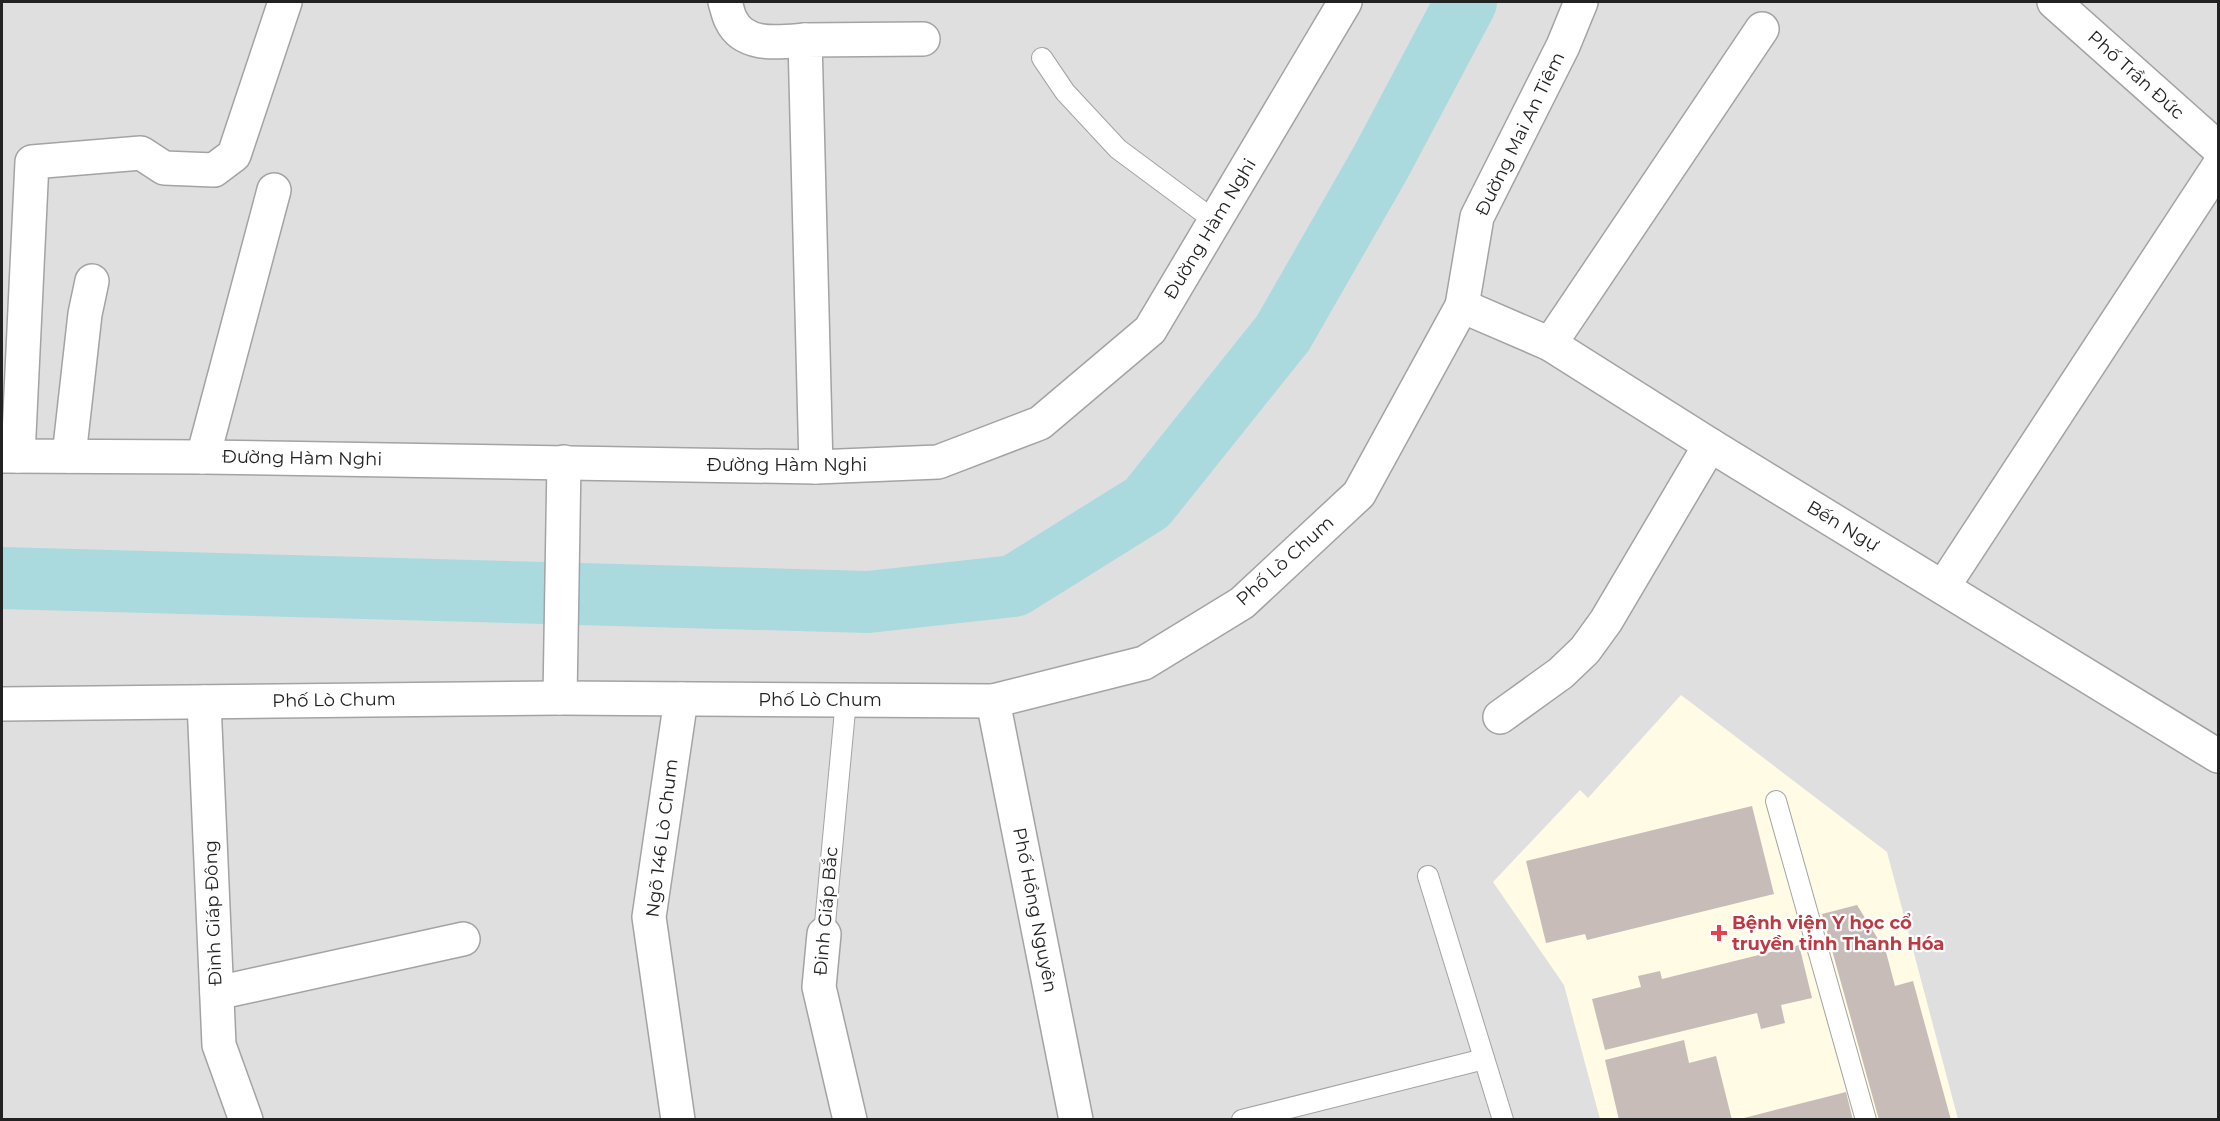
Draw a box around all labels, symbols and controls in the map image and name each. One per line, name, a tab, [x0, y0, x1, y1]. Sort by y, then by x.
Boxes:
street label: Phố Trần Đức	[2083, 26, 2189, 124]
street label: Đường Mai An Tiêm	[1471, 48, 1569, 220]
street label: Đường Hàm Nghi	[1159, 155, 1261, 303]
street label: Đường Hàm Nghi	[222, 446, 382, 470]
street label: Đường Hàm Nghi	[707, 454, 867, 476]
street label: Bến Ngự	[1803, 496, 1883, 556]
street label: Phố Lò Chum	[1232, 511, 1338, 611]
street label: Phố Lò Chum	[272, 688, 396, 712]
street label: Phố Lò Chum	[758, 689, 882, 711]
street label: Ngõ 146 Lò Chum	[641, 757, 683, 919]
street label: Phố Hồng Nguyên	[1008, 826, 1062, 994]
street label: Đình Giáp Đông	[199, 840, 227, 986]
street label: Đinh Giáp Bắc	[809, 846, 843, 976]
place label: Bệnh viện Y học cổ truyền tỉnh Thanh Hóa	[1732, 912, 1944, 955]
marker: Bệnh viện Y học cổ truyền tỉnh Thanh Hóa	[1710, 924, 1728, 942]

